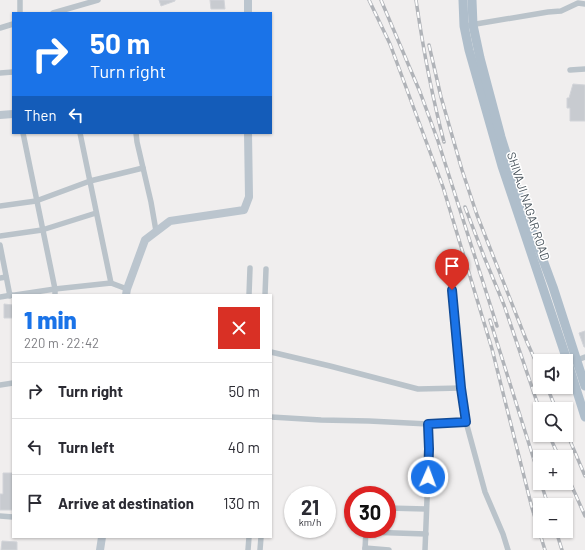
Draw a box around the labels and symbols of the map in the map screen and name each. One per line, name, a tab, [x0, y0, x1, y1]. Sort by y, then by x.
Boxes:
street label: SHIVAJI NAGAR ROAD	[505, 150, 553, 262]
pin	[435, 249, 469, 290]
position arrow	[407, 456, 449, 498]
speed limit sign: 30	[344, 486, 396, 538]

